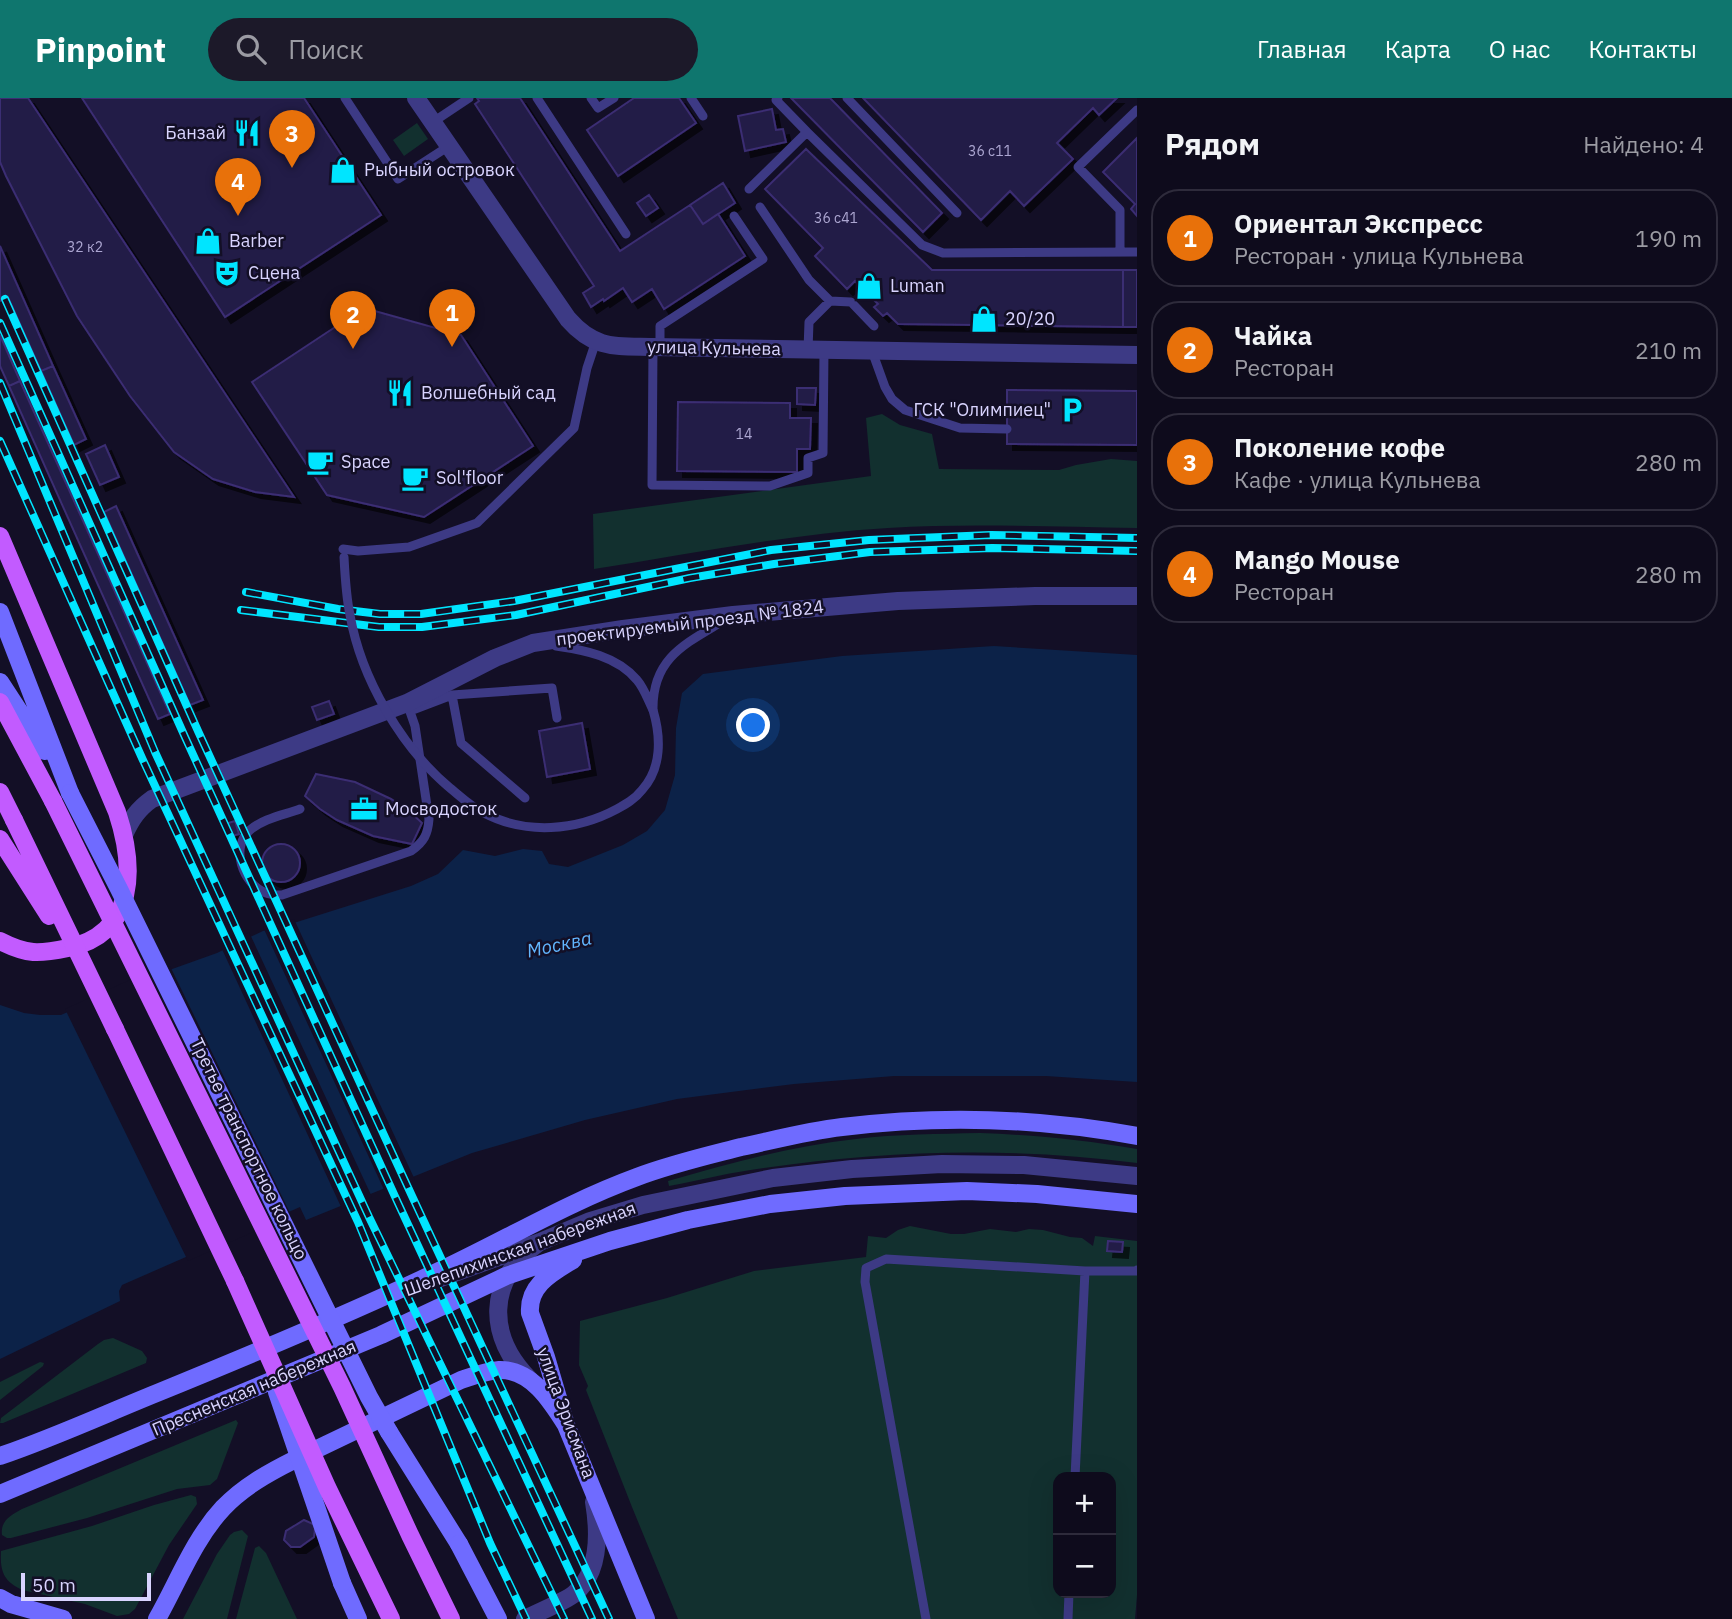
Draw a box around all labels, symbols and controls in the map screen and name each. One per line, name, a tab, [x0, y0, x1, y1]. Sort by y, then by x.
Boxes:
search box	[208, 18, 698, 81]
text: Pinpoint	[35, 28, 166, 71]
icon: search	[232, 30, 270, 68]
text: Поиск	[288, 32, 363, 66]
text: Главная	[1257, 33, 1347, 65]
text: Карта	[1385, 33, 1451, 65]
text: О нас	[1489, 33, 1550, 65]
text: Контакты	[1588, 33, 1697, 65]
pin: 3	[269, 110, 315, 168]
restaurant icon: Банзай	[232, 118, 262, 148]
place label: Банзай	[165, 121, 226, 144]
text: Рядом	[1165, 124, 1260, 163]
text: Найдено: 4	[1583, 129, 1704, 159]
house number: 36 с11	[968, 142, 1012, 160]
shop icon: Рыбный островок	[328, 155, 358, 185]
pin: 4	[215, 158, 261, 216]
place label: Рыбный островок	[364, 158, 515, 181]
text: Ориентал Экспресс	[1234, 206, 1483, 240]
house number: 36 с41	[814, 209, 858, 227]
text: 1	[1183, 223, 1197, 253]
text: 190 m	[1635, 223, 1702, 253]
shop icon: Barber	[193, 226, 223, 256]
place label: Barber	[229, 229, 284, 252]
house number: 32 к2	[67, 238, 103, 256]
text: Ресторан · улица Кульнева	[1234, 240, 1524, 270]
theatre icon: Сцена	[212, 258, 242, 288]
place label: Сцена	[248, 261, 300, 284]
shop icon: Luman	[854, 271, 884, 301]
place label: Luman	[890, 274, 945, 297]
pin: 1	[429, 289, 475, 347]
pin: 2	[330, 291, 376, 349]
shop icon: 20/20	[969, 304, 999, 334]
place label: 20/20	[1005, 307, 1055, 330]
text: Чайка	[1234, 318, 1312, 352]
street label: улица Кульнева	[647, 335, 781, 360]
text: 2	[1183, 335, 1197, 365]
text: 210 m	[1635, 335, 1702, 365]
text: Ресторан	[1234, 352, 1334, 382]
restaurant icon: Волшебный сад	[385, 378, 415, 408]
place label: Волшебный сад	[421, 381, 556, 404]
parking icon: ГСК "Олимпиец"	[1057, 395, 1087, 425]
place label: ГСК "Олимпиец"	[913, 398, 1051, 421]
house number: 14	[736, 425, 752, 443]
text: Поколение кофе	[1234, 430, 1445, 464]
cafe icon: Space	[305, 447, 335, 477]
text: 3	[1183, 447, 1197, 477]
text: 280 m	[1635, 447, 1702, 477]
place label: Space	[341, 450, 390, 473]
cafe icon: Sol'floor	[400, 463, 430, 493]
text: Кафе · улица Кульнева	[1234, 464, 1481, 494]
place label: Sol'floor	[436, 466, 504, 489]
text: Mango Mouse	[1234, 542, 1400, 576]
text: 4	[1183, 559, 1197, 589]
text: 280 m	[1635, 559, 1702, 589]
text: Ресторан	[1234, 576, 1334, 606]
street label: проектируемый проезд № 1824	[555, 595, 825, 650]
your location	[736, 708, 770, 742]
office icon: Мосводосток	[349, 794, 379, 824]
place label: Мосводосток	[385, 797, 497, 820]
water label: Москва	[524, 925, 594, 963]
street label: Третье транспортное кольцо	[186, 1034, 313, 1263]
street label: Шелепихинская набережная	[401, 1196, 639, 1301]
street label: Пресненская набережная	[148, 1334, 359, 1441]
street label: улица Эрисмана	[532, 1344, 601, 1482]
map controls	[1053, 1472, 1116, 1598]
button: +	[1053, 1472, 1116, 1535]
button: −	[1053, 1535, 1116, 1598]
scale bar	[21, 1570, 150, 1602]
text: 50 m	[32, 1573, 76, 1597]

